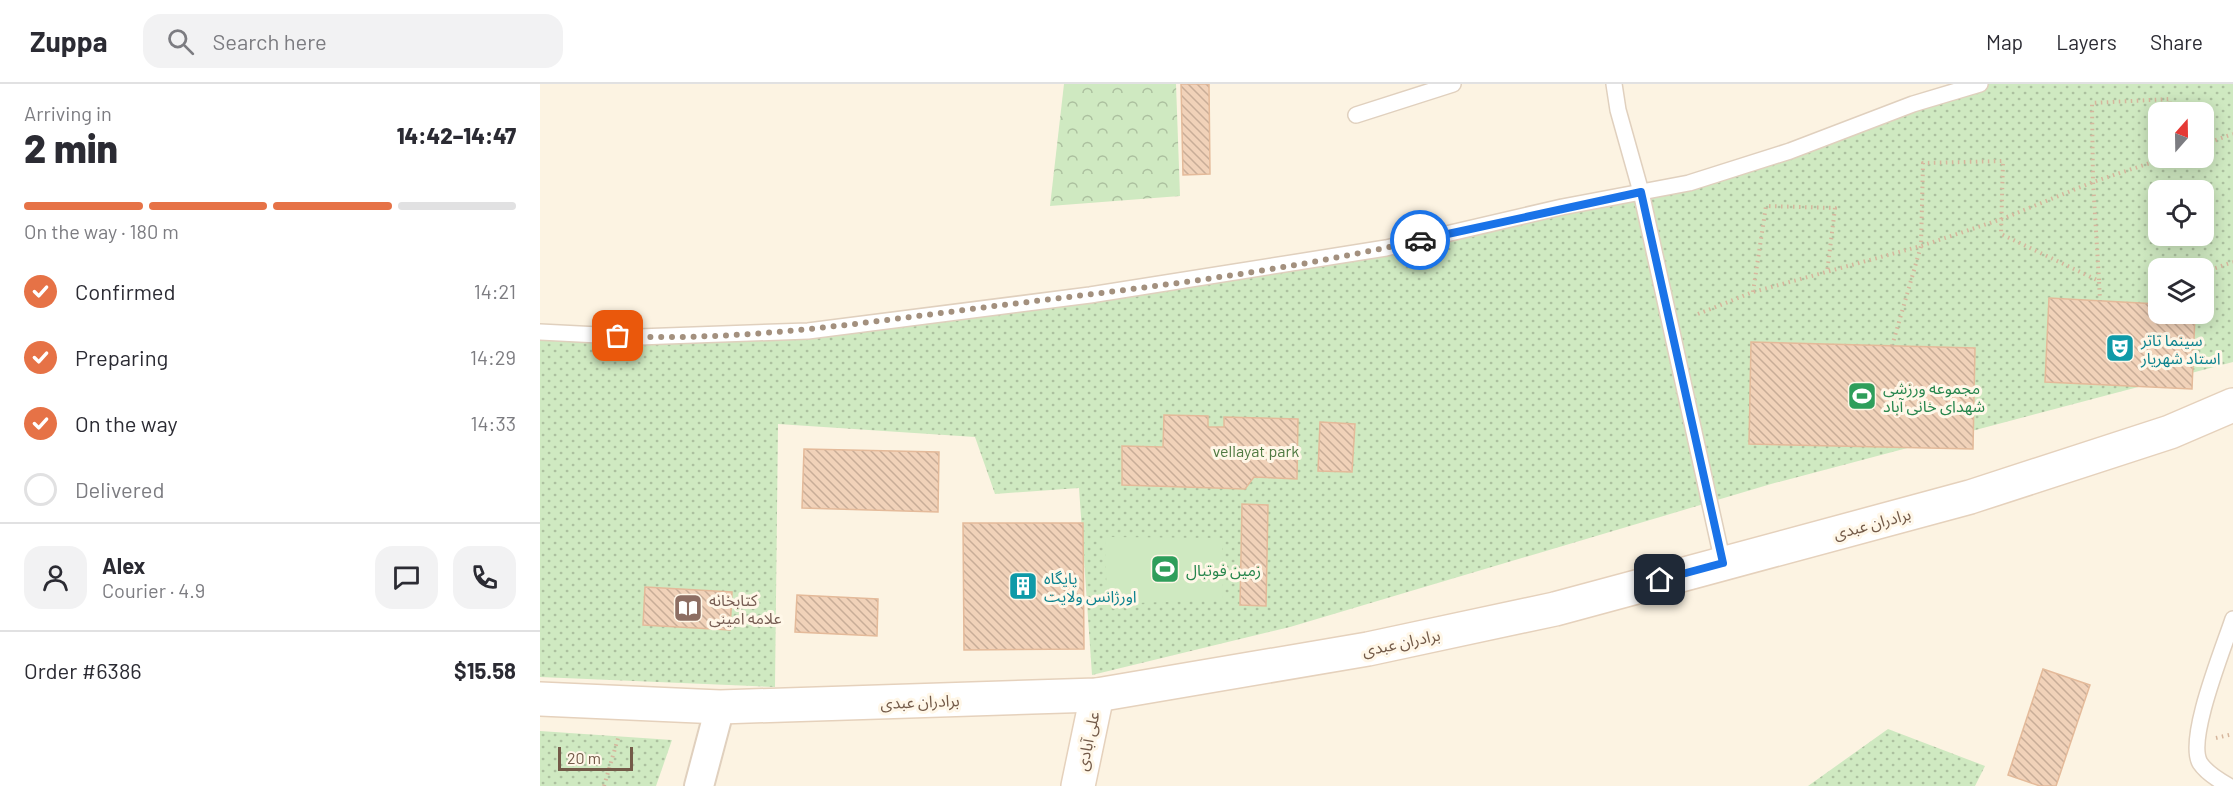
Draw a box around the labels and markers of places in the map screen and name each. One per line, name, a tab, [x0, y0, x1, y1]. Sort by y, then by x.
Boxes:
pin	[592, 310, 643, 361]
place label: سینما تاتر استاد شهریار	[2140, 330, 2221, 368]
theatre icon: سینما تاتر استاد شهریار	[2104, 332, 2136, 364]
place label: مجموعه ورزشی شهدای خانی آباد	[1883, 378, 1985, 416]
sports icon: مجموعه ورزشی شهدای خانی آباد	[1846, 380, 1878, 412]
sports icon: زمین فوتبال	[1149, 553, 1181, 585]
pin	[1634, 554, 1685, 605]
place label: زمین فوتبال	[1186, 560, 1261, 581]
place label: پایگاه اورژانس ولایت	[1044, 568, 1137, 606]
building icon: پایگاه اورژانس ولایت	[1007, 570, 1039, 602]
place label: کتابخانه علامه امینی	[709, 590, 781, 628]
library icon: کتابخانه علامه امینی	[672, 592, 704, 624]

